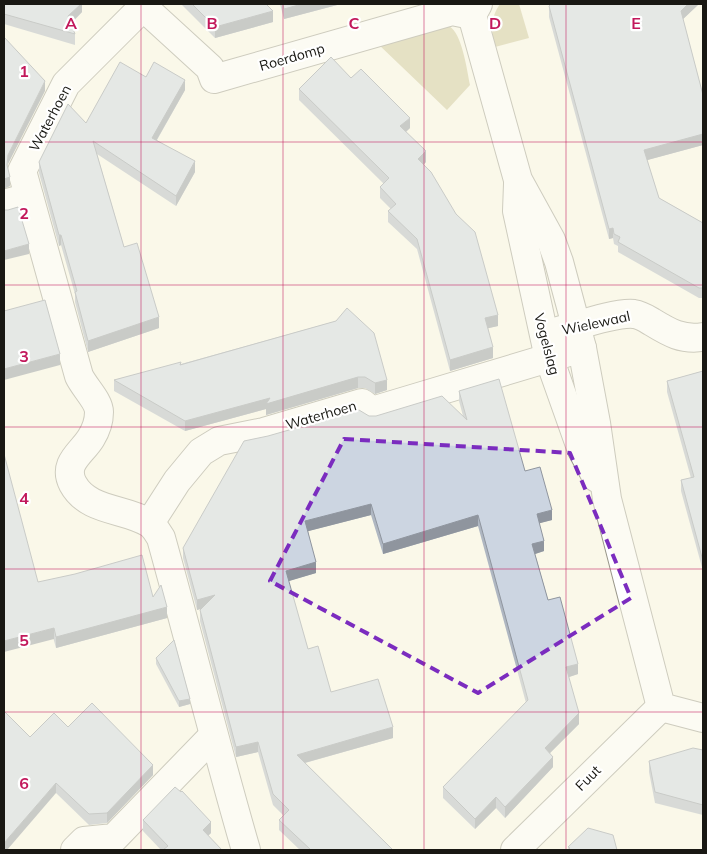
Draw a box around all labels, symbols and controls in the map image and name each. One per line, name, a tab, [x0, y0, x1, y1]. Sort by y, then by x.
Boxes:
text: A	[65, 13, 77, 33]
text: B	[206, 13, 218, 33]
text: C	[349, 13, 360, 33]
text: D	[489, 13, 501, 33]
text: E	[631, 13, 641, 33]
street label: Roerdomp	[257, 39, 327, 75]
text: 1	[19, 61, 29, 81]
street label: Waterhoen	[25, 82, 75, 154]
text: 2	[19, 203, 29, 223]
street label: Wielewaal	[560, 307, 632, 339]
street label: Vogelslag	[530, 311, 564, 377]
text: 3	[19, 346, 29, 366]
street label: Waterhoen	[284, 396, 358, 434]
text: 4	[19, 488, 29, 508]
text: 5	[19, 630, 29, 650]
street label: Fuut	[571, 761, 605, 795]
text: 6	[19, 773, 29, 793]

